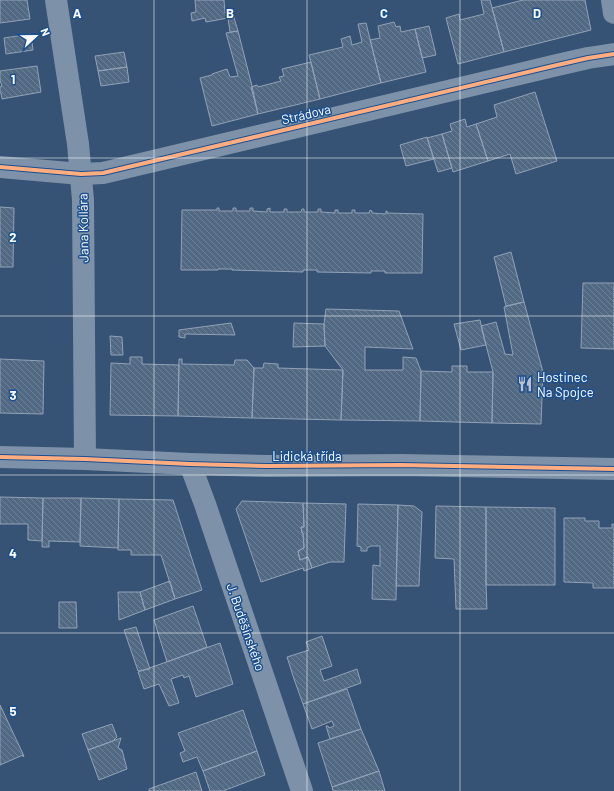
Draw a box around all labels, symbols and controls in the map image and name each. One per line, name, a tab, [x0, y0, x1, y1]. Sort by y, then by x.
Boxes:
text: A	[73, 5, 82, 21]
text: B	[226, 5, 234, 21]
text: C	[380, 5, 388, 21]
text: D	[533, 5, 541, 21]
north arrow	[16, 16, 56, 56]
text: N	[38, 26, 53, 38]
text: 1	[11, 71, 15, 87]
street label: Strádova	[280, 101, 332, 127]
street label: Jana Kollára	[74, 193, 92, 263]
text: 2	[9, 229, 17, 245]
place label: Hostinec Na Spojce	[537, 369, 594, 400]
restaurant icon: Hostinec Na Spojce	[516, 375, 534, 393]
text: 3	[9, 387, 17, 403]
street label: Lidická třída	[272, 448, 342, 464]
text: 4	[9, 545, 17, 561]
street label: J. Buděšínského	[223, 581, 269, 673]
text: 5	[9, 703, 17, 719]

